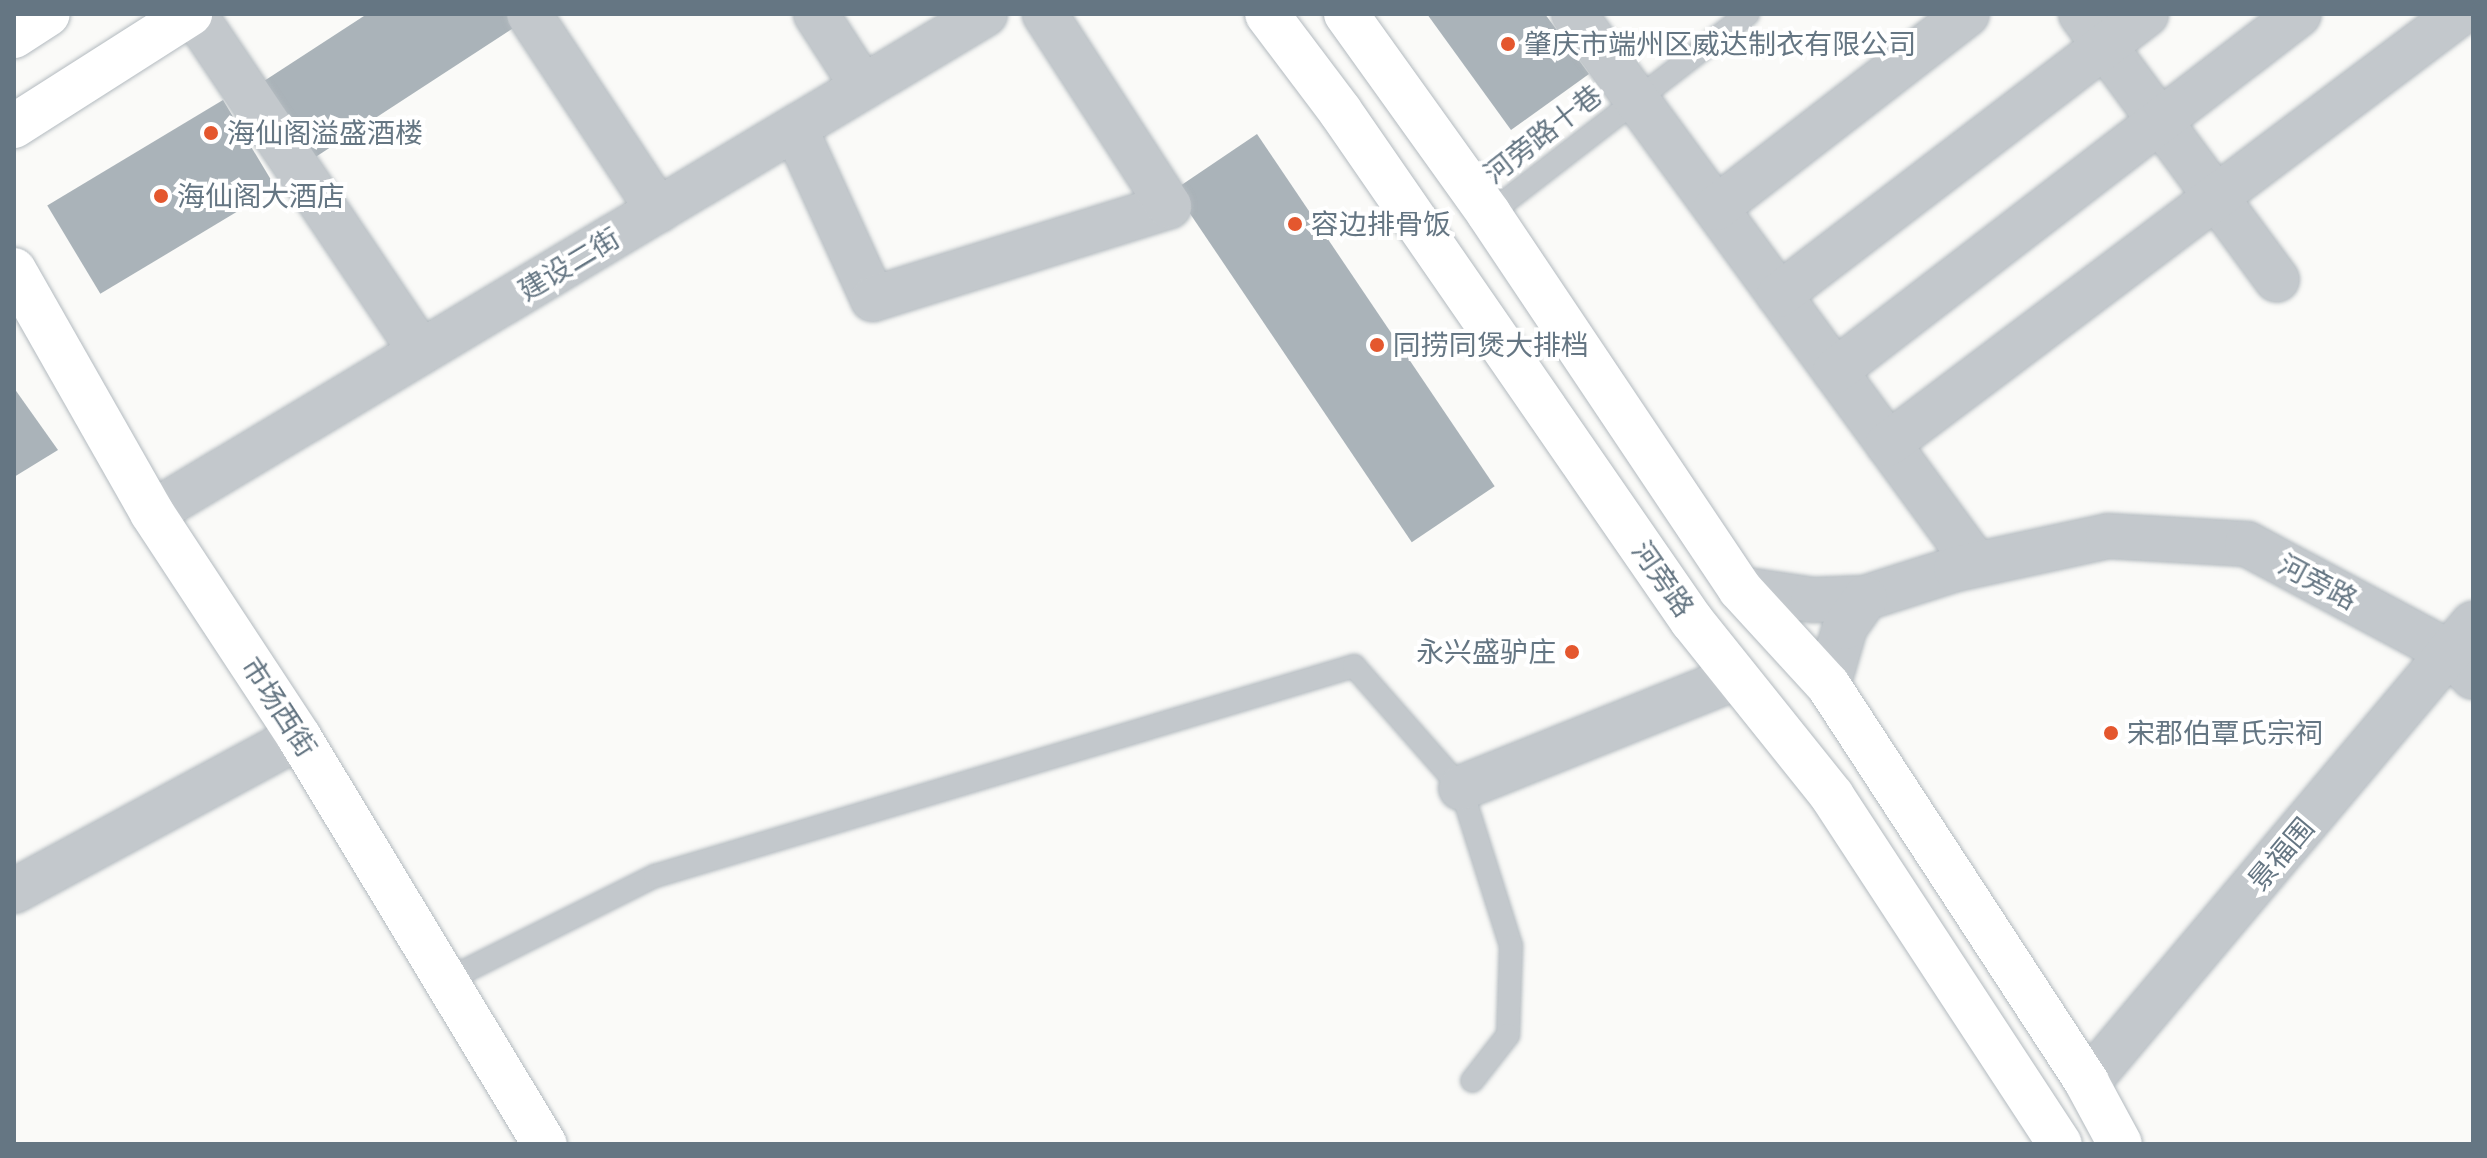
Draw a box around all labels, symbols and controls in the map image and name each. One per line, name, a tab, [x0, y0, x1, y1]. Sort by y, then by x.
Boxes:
place label: 肇庆市端州区威达制衣有限公司	[1524, 27, 1916, 61]
marker: 肇庆市端州区威达制衣有限公司	[1499, 35, 1517, 53]
street label: 河旁路十巷	[1477, 78, 1609, 190]
place label: 海仙阁溢盛酒楼	[227, 116, 423, 150]
marker: 海仙阁溢盛酒楼	[202, 124, 220, 142]
place label: 海仙阁大酒店	[177, 179, 345, 213]
marker: 海仙阁大酒店	[152, 187, 170, 205]
place label: 容边排骨饭	[1311, 207, 1451, 241]
marker: 容边排骨饭	[1286, 215, 1304, 233]
street label: 建设二街	[512, 221, 626, 307]
place label: 同捞同煲大排档	[1393, 328, 1589, 362]
marker: 同捞同煲大排档	[1368, 336, 1386, 354]
street label: 河旁路	[1625, 535, 1701, 623]
street label: 河旁路	[2273, 547, 2363, 617]
place label: 永兴盛驴庄	[1416, 635, 1556, 669]
marker: 永兴盛驴庄	[1563, 643, 1581, 661]
street label: 市场西街	[234, 651, 324, 763]
place label: 宋郡伯覃氏宗祠	[2127, 716, 2323, 750]
marker: 宋郡伯覃氏宗祠	[2102, 724, 2120, 742]
street label: 景福围	[2241, 811, 2321, 897]

